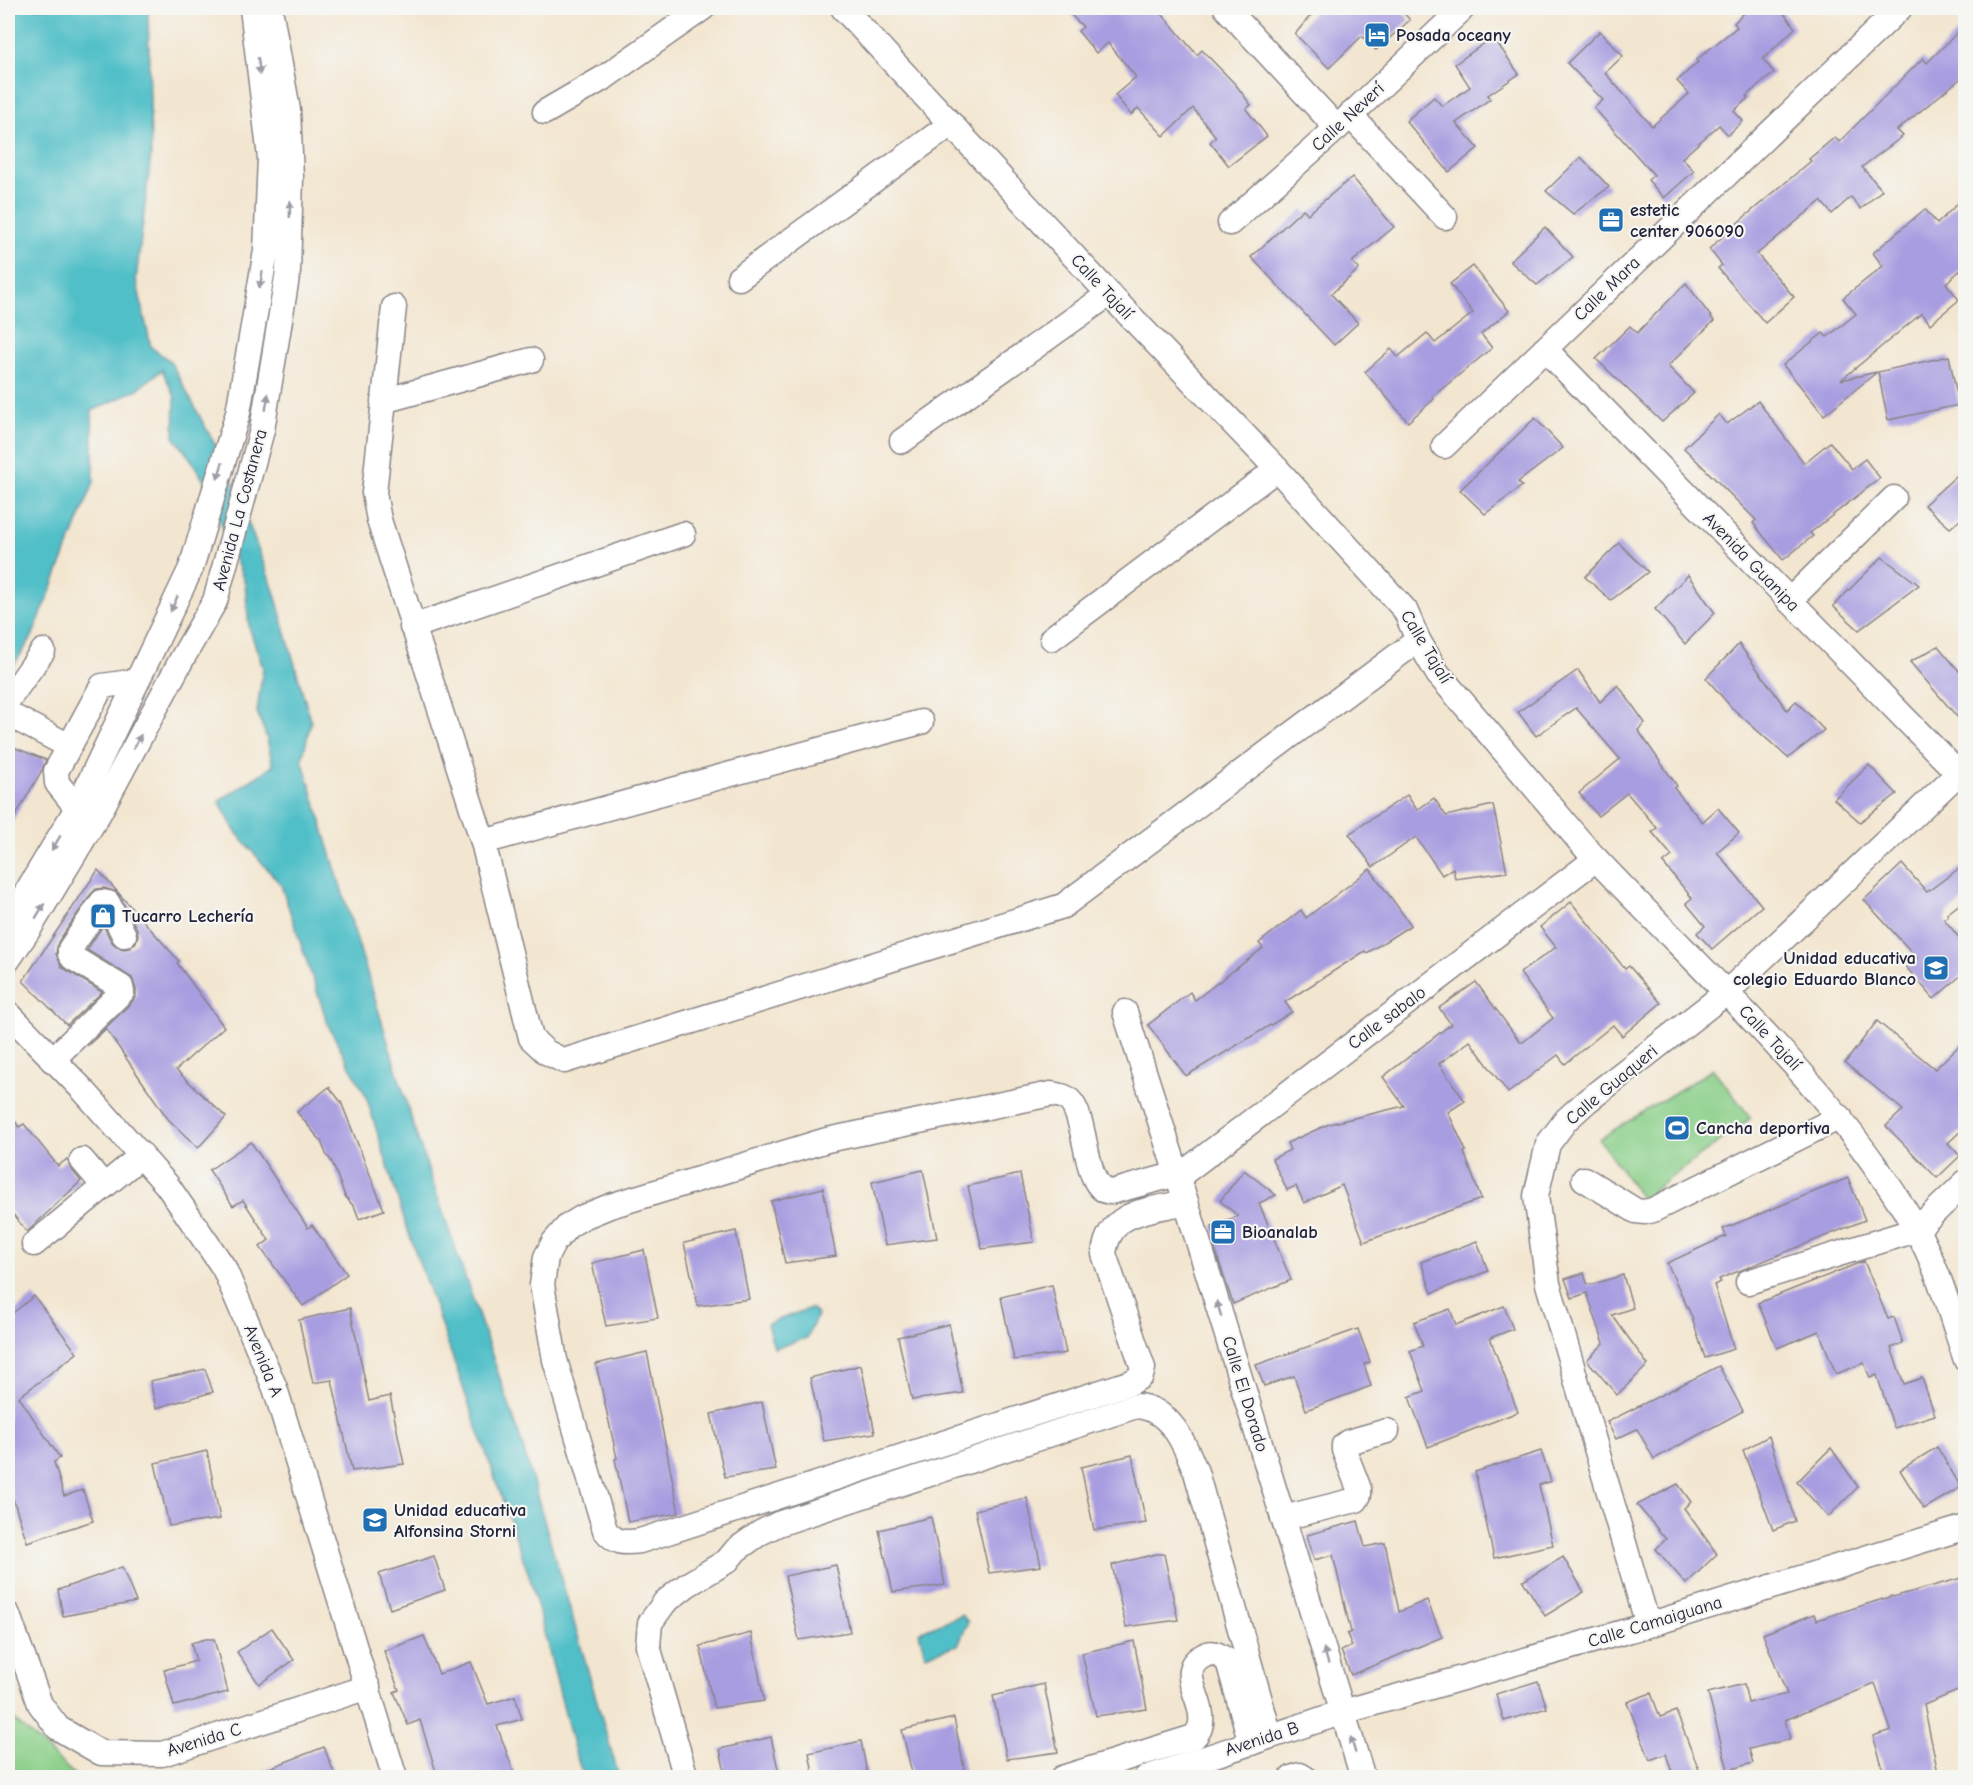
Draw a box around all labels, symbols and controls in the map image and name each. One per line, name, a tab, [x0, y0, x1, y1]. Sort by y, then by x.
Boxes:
hotel icon: Posada oceany	[1362, 20, 1392, 50]
place label: Posada oceany	[1396, 25, 1512, 46]
one-way arrow	[254, 56, 264, 75]
street label: Calle Neverí	[1307, 77, 1389, 156]
one-way arrow	[285, 199, 295, 218]
place label: estetic center 906090	[1630, 200, 1744, 242]
office icon: estetic center 906090	[1596, 205, 1626, 235]
street label: Calle Tajalí	[1066, 250, 1138, 325]
street label: Calle Mara	[1570, 252, 1644, 326]
one-way arrow	[256, 271, 265, 290]
one-way arrow	[263, 393, 272, 412]
street label: Avenida La Costanera	[208, 427, 272, 593]
one-way arrow	[215, 462, 224, 480]
street label: Avenida Guanipa	[1698, 508, 1804, 616]
one-way arrow	[169, 596, 178, 613]
street label: Calle Tajalí	[1396, 607, 1457, 688]
one-way arrow	[132, 734, 142, 751]
one-way arrow	[51, 835, 62, 851]
shop icon: Tucarro Lechería	[88, 901, 118, 931]
one-way arrow	[34, 903, 45, 919]
place label: Tucarro Lechería	[122, 906, 254, 927]
place label: Unidad educativa colegio Eduardo Blanco	[1733, 948, 1916, 990]
school or university icon: Unidad educativa colegio Eduardo Blanco	[1921, 953, 1951, 983]
street label: Calle sabalo	[1344, 982, 1430, 1054]
street label: Calle Tajalí	[1734, 1001, 1806, 1076]
street label: Calle Guaqueri	[1562, 1041, 1662, 1129]
sports icon: Cancha deportiva	[1662, 1113, 1692, 1143]
place label: Cancha deportiva	[1696, 1118, 1830, 1139]
office icon: Bioanalab	[1208, 1217, 1238, 1247]
place label: Bioanalab	[1242, 1222, 1318, 1243]
one-way arrow	[1214, 1300, 1223, 1318]
street label: Avenida A	[239, 1322, 287, 1400]
street label: Calle El Dorado	[1217, 1334, 1273, 1454]
place label: Unidad educativa Alfonsina Storni	[394, 1500, 526, 1542]
school or university icon: Unidad educativa Alfonsina Storni	[360, 1505, 390, 1535]
street label: Calle Camaiguana	[1585, 1592, 1725, 1652]
one-way arrow	[1321, 1647, 1330, 1665]
street label: Avenida B	[1222, 1717, 1302, 1761]
street label: Avenida C	[164, 1719, 244, 1761]
one-way arrow	[1348, 1736, 1357, 1754]

